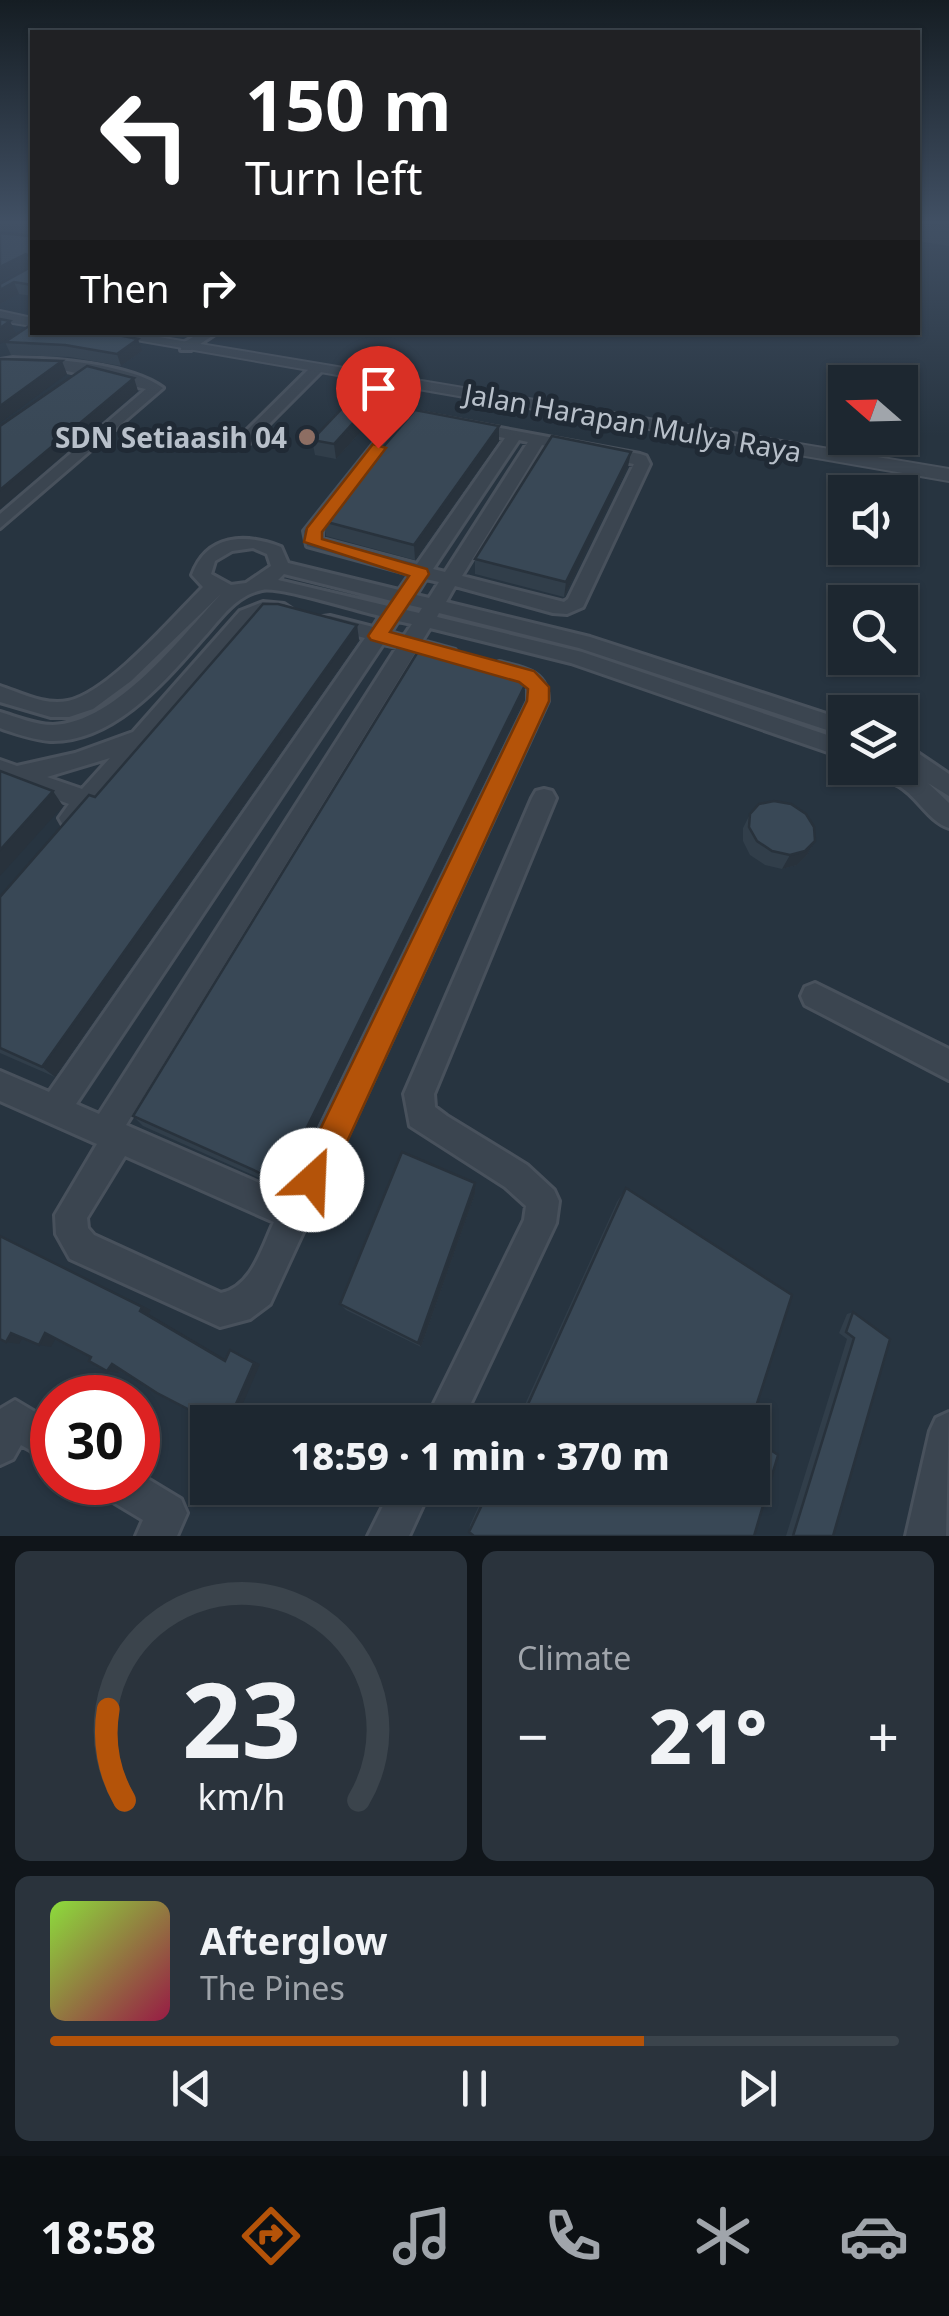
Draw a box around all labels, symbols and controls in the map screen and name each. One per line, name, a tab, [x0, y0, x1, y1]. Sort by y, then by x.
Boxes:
text: 150 m	[245, 56, 452, 152]
icon: left	[80, 70, 210, 200]
text: Turn left	[245, 147, 422, 208]
icon: right	[190, 260, 245, 315]
text: Then	[80, 262, 170, 314]
pin	[336, 346, 421, 449]
icon: arrive	[351, 361, 406, 416]
north arrow	[828, 365, 918, 455]
map controls	[828, 365, 918, 785]
street label: Jalan Harapan Mulya Raya	[458, 373, 805, 470]
place label: SDN Setiaasih 04	[55, 418, 287, 456]
marker: SDN Setiaasih 04	[296, 426, 318, 448]
button: sound	[828, 475, 918, 565]
button: search	[828, 585, 918, 675]
button: layers	[828, 695, 918, 785]
position arrow	[260, 1128, 364, 1232]
speed limit sign: 30	[30, 1375, 160, 1505]
text: 18:59 · 1 min · 370 m	[290, 1429, 670, 1481]
text: Climate	[517, 1636, 631, 1679]
text: 23	[182, 1647, 300, 1788]
text: 21°	[649, 1684, 767, 1786]
text: −	[517, 1698, 548, 1773]
text: +	[868, 1698, 899, 1773]
text: km/h	[197, 1772, 285, 1820]
text: Afterglow	[200, 1914, 388, 1966]
text: The Pines	[200, 1966, 345, 2009]
icon: previous	[164, 2061, 219, 2116]
icon: pause	[447, 2061, 502, 2116]
icon: next	[730, 2061, 785, 2116]
icon: directions	[236, 2201, 306, 2271]
icon: music	[387, 2201, 457, 2271]
icon: phone	[538, 2201, 608, 2271]
icon: climate	[688, 2201, 758, 2271]
icon: car	[839, 2201, 909, 2271]
text: 18:58	[40, 2206, 156, 2267]

